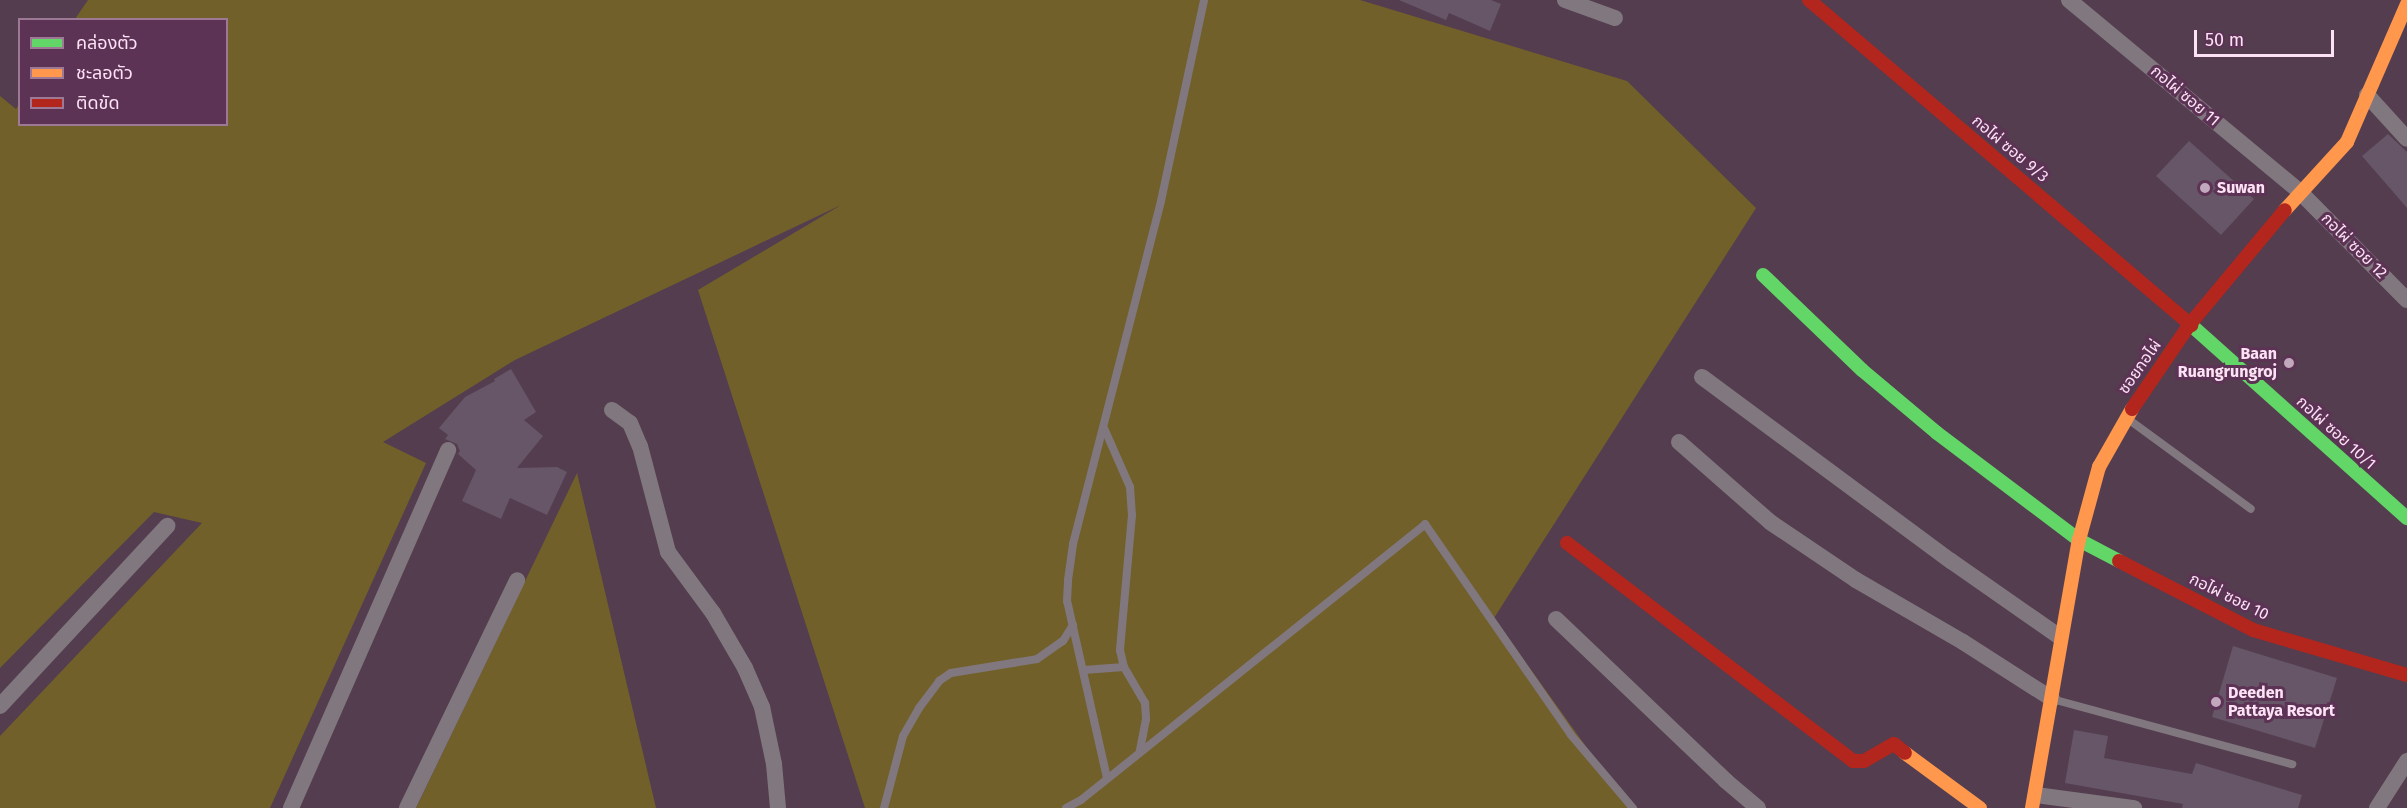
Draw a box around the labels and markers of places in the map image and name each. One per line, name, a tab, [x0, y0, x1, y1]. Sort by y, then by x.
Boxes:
place label: Suwan	[2217, 178, 2265, 198]
marker: Suwan	[2198, 181, 2212, 195]
place label: Baan Ruangrungroj	[2178, 344, 2277, 382]
marker: Baan Ruangrungroj	[2282, 356, 2296, 370]
place label: Deeden Pattaya Resort	[2228, 683, 2335, 721]
marker: Deeden Pattaya Resort	[2209, 695, 2223, 709]

